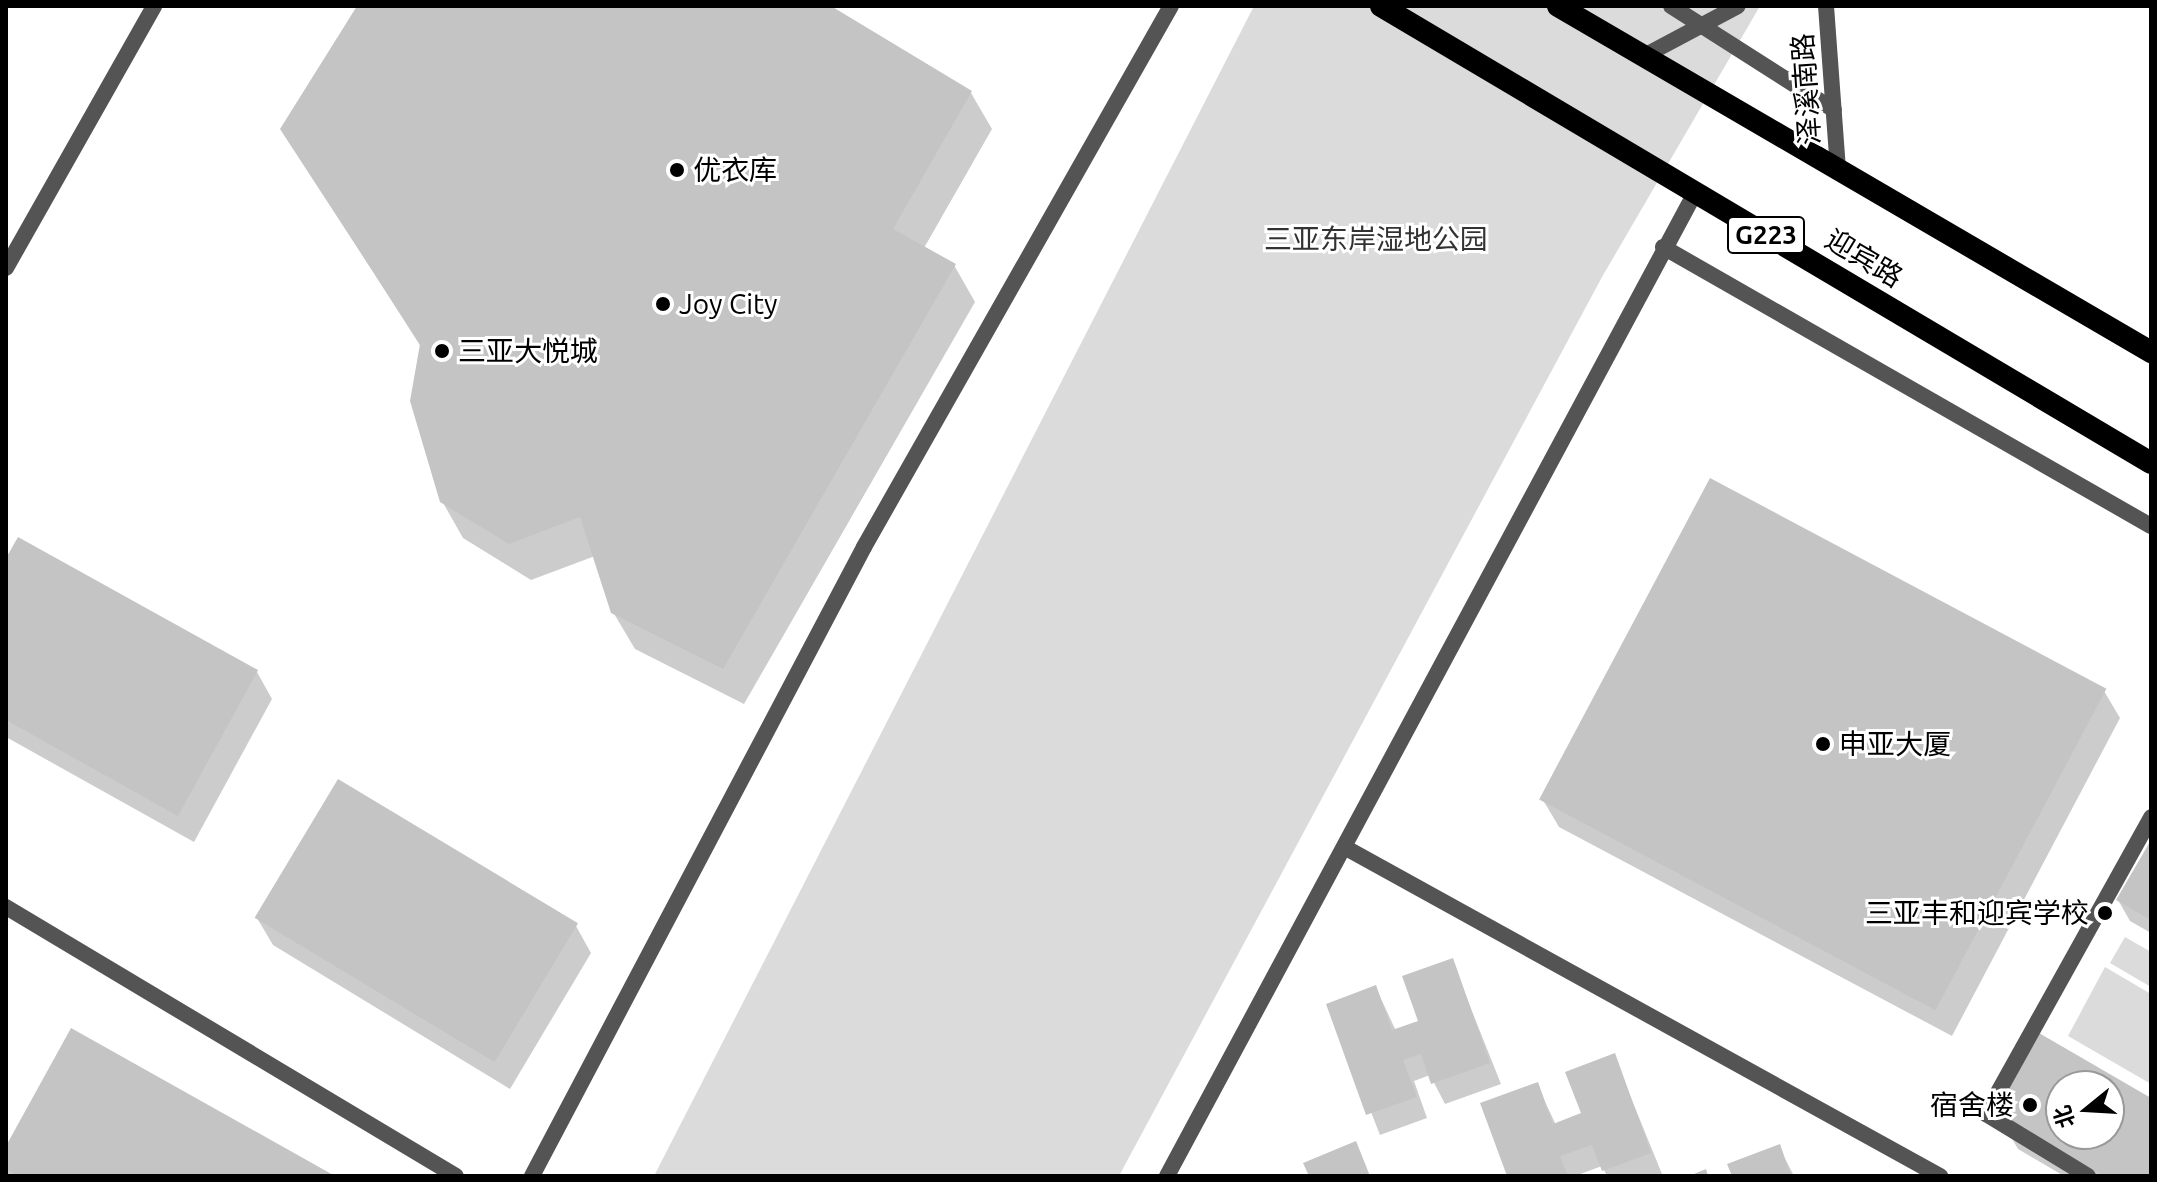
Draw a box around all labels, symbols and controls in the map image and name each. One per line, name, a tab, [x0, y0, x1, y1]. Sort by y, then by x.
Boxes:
street label: 泽溪南路	[1785, 32, 1827, 146]
place label: 优衣库	[693, 153, 777, 187]
marker: 优衣库	[668, 161, 686, 179]
road number: G223	[1726, 213, 1806, 257]
park label: 三亚东岸湿地公园	[1264, 222, 1488, 256]
street label: 迎宾路	[1819, 222, 1909, 294]
place label: Joy City	[679, 287, 778, 321]
marker: Joy City	[654, 295, 672, 313]
place label: 三亚大悦城	[458, 334, 598, 368]
marker: 三亚大悦城	[433, 342, 451, 360]
place label: 申亚大厦	[1839, 727, 1951, 761]
marker: 申亚大厦	[1814, 735, 1832, 753]
place label: 三亚丰和迎宾学校	[1865, 896, 2089, 930]
marker: 三亚丰和迎宾学校	[2096, 904, 2114, 922]
north arrow	[2045, 1070, 2125, 1150]
place label: 宿舍楼	[1930, 1088, 2014, 1122]
marker: 宿舍楼	[2021, 1096, 2039, 1114]
text: 北	[2048, 1103, 2079, 1131]

